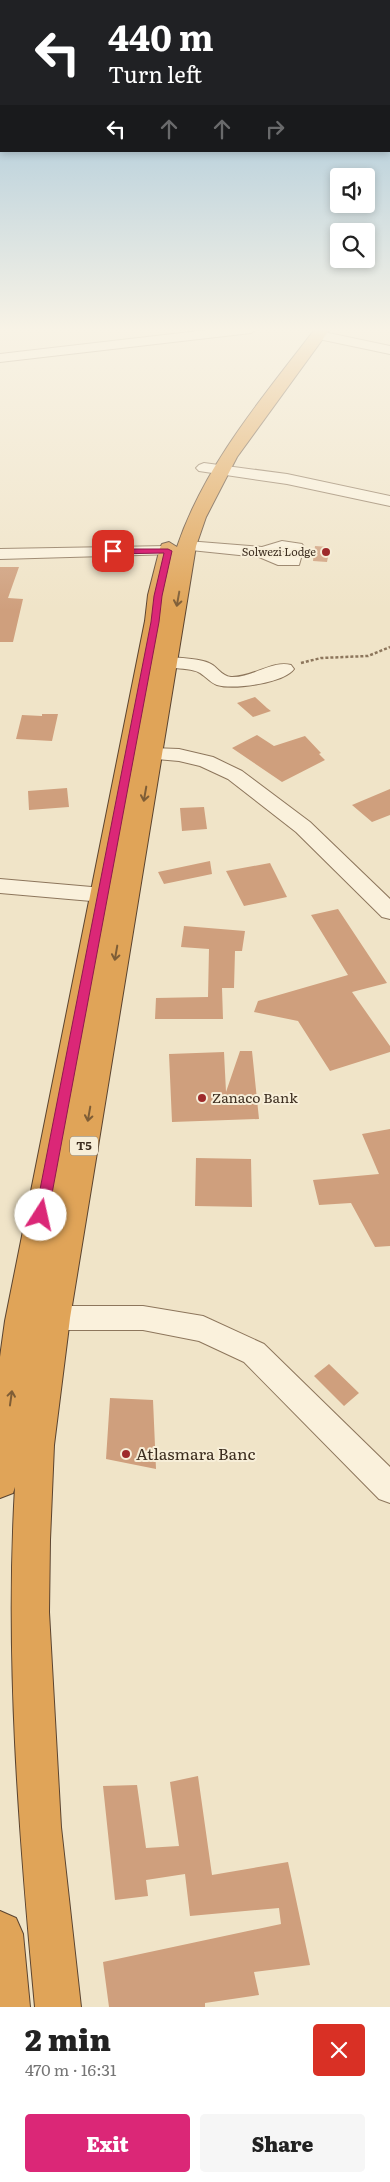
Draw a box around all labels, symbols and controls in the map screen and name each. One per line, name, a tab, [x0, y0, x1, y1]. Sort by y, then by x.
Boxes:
text: 440 m	[108, 10, 214, 62]
icon: left	[25, 20, 90, 85]
text: Turn left	[108, 57, 202, 90]
icon: left	[102, 115, 130, 143]
icon: ahead	[155, 115, 183, 143]
icon: ahead	[208, 115, 236, 143]
icon: right	[261, 115, 289, 143]
map controls	[330, 168, 375, 268]
button: sound	[330, 168, 375, 213]
button: search	[330, 223, 375, 268]
pin	[92, 530, 134, 572]
icon: arrive	[99, 537, 127, 565]
place label: Solwezi Lodge	[242, 543, 316, 559]
marker: Solwezi Lodge	[320, 546, 332, 558]
one-way arrow	[172, 590, 182, 606]
one-way arrow	[140, 785, 150, 801]
one-way arrow	[111, 945, 121, 961]
place label: Zanaco Bank	[212, 1087, 298, 1107]
marker: Zanaco Bank	[196, 1092, 208, 1104]
one-way arrow	[84, 1105, 94, 1121]
road number: T5	[70, 1136, 98, 1156]
position arrow	[14, 1188, 66, 1240]
one-way arrow	[6, 1390, 16, 1406]
place label: Atlasmara Banc	[136, 1441, 255, 1465]
marker: Atlasmara Banc	[120, 1448, 132, 1460]
text: 2 min	[25, 2016, 111, 2060]
button: close	[313, 2024, 365, 2076]
text: 470 m · 16:31	[25, 2057, 117, 2081]
button: Exit	[25, 2114, 190, 2172]
button: Share	[200, 2114, 365, 2172]

